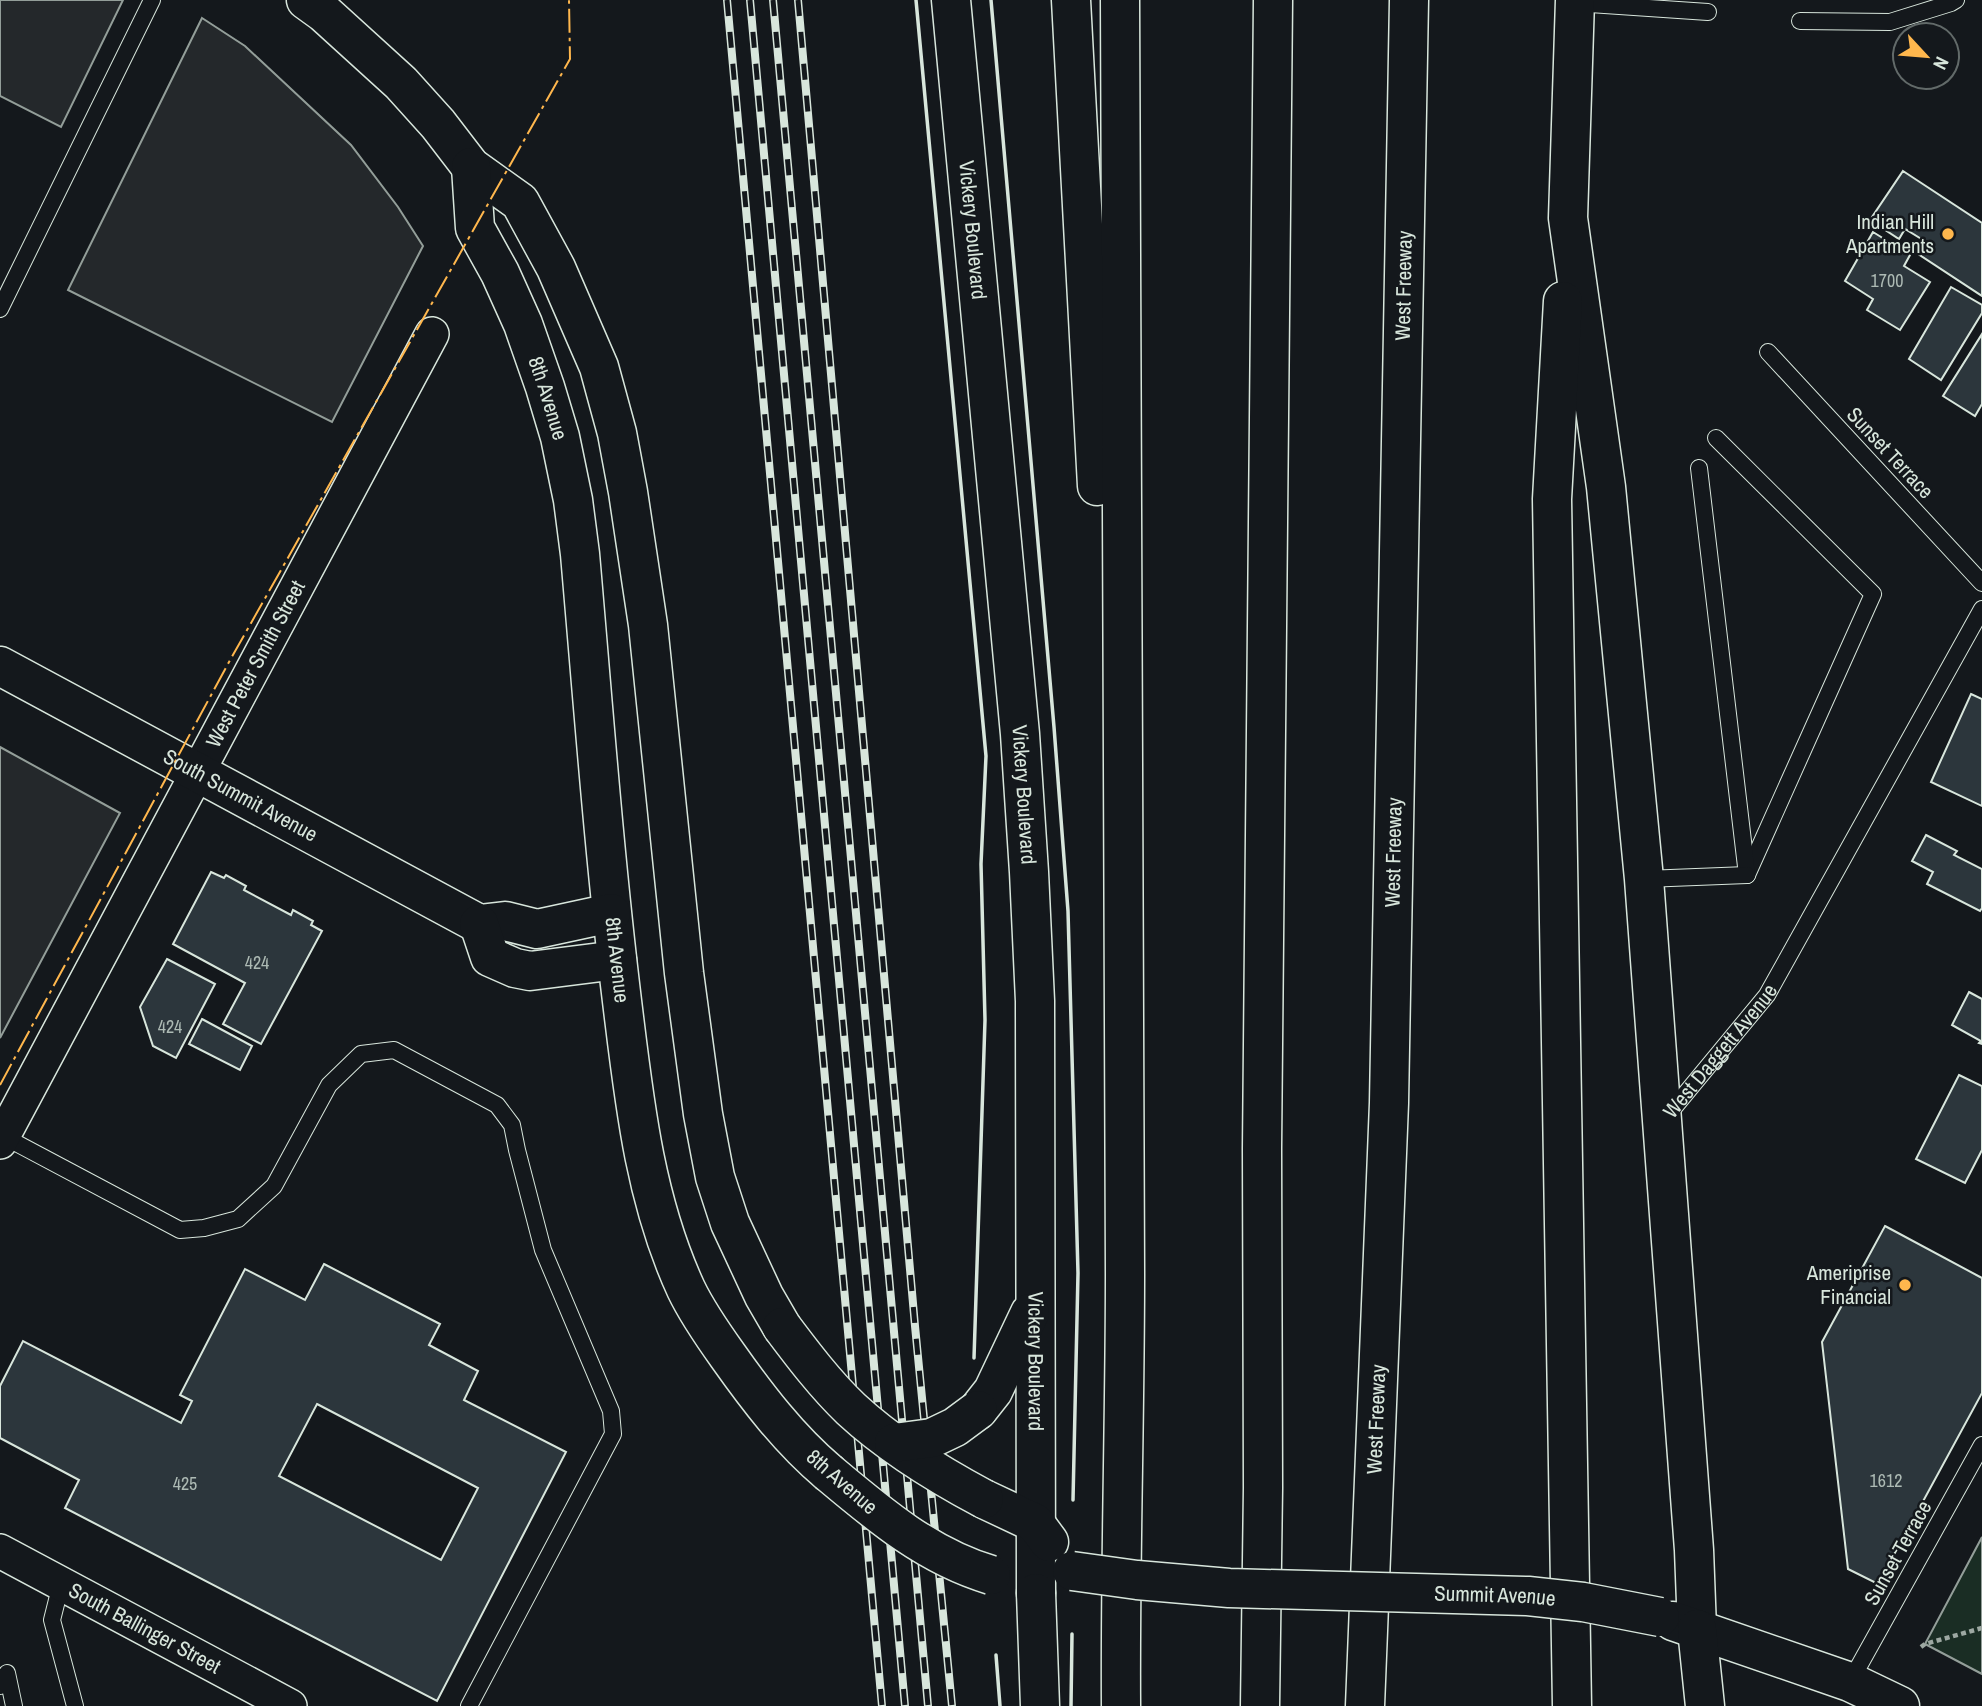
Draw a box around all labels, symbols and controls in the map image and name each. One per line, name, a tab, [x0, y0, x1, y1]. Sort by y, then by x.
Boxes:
north arrow	[1891, 21, 1961, 91]
text: N	[1927, 53, 1955, 74]
street label: Vickery Boulevard	[952, 159, 994, 301]
place label: Indian Hill Apartments	[1845, 207, 1934, 260]
marker: Indian Hill Apartments	[1940, 226, 1956, 242]
street label: West Freeway	[1388, 230, 1419, 341]
house number: 1700	[1871, 268, 1903, 293]
street label: 8th Avenue	[521, 353, 575, 443]
street label: Sunset Terrace	[1840, 401, 1940, 505]
street label: West Peter Smith Street	[199, 575, 312, 752]
street label: Vickery Boulevard	[1005, 724, 1043, 865]
street label: South Summit Avenue	[158, 742, 323, 848]
street label: West Freeway	[1378, 797, 1409, 908]
street label: 8th Avenue	[599, 916, 637, 1004]
house number: 424	[245, 950, 269, 975]
street label: West Daggett Avenue	[1656, 979, 1784, 1124]
house number: 424	[158, 1014, 182, 1039]
place label: Ameriprise Financial	[1806, 1258, 1891, 1311]
marker: Ameriprise Financial	[1897, 1277, 1913, 1293]
street label: Vickery Boulevard	[1021, 1292, 1051, 1431]
street label: West Freeway	[1359, 1363, 1393, 1475]
street label: 8th Avenue	[800, 1443, 884, 1521]
house number: 1612	[1870, 1468, 1902, 1493]
house number: 425	[173, 1471, 197, 1496]
street label: Sunset Terrace	[1857, 1495, 1938, 1610]
street label: South Ballinger Street	[64, 1575, 226, 1680]
street label: Summit Avenue	[1434, 1578, 1557, 1613]

